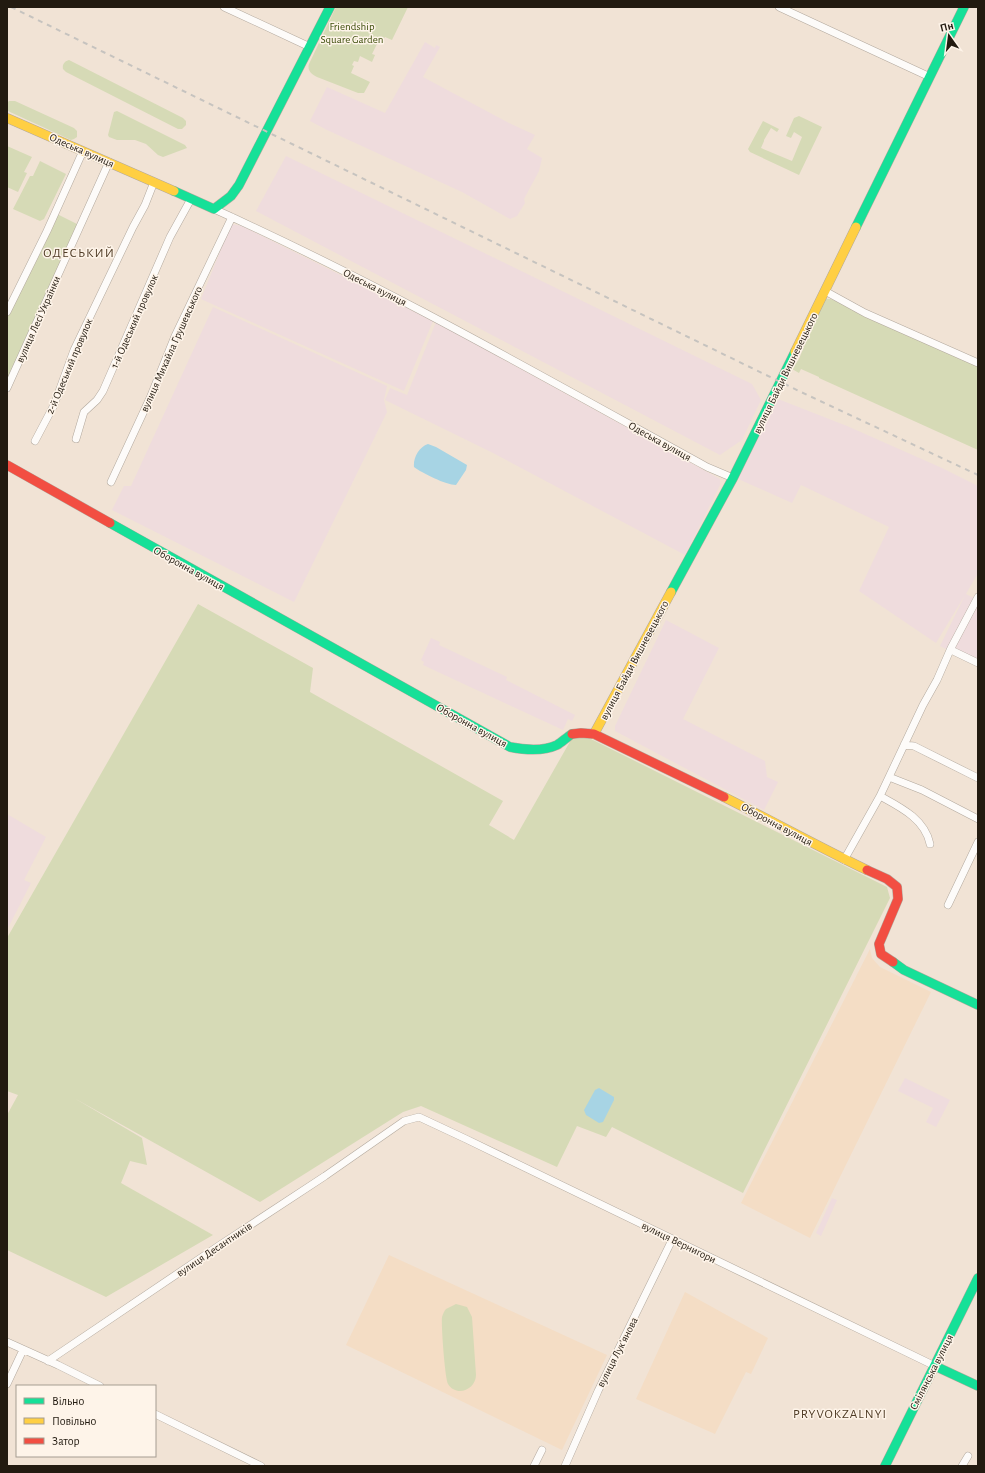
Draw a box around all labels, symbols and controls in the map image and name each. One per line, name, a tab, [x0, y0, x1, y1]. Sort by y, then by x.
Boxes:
north arrow	[929, 16, 969, 56]
text: Пн	[939, 20, 955, 34]
park label: Friendship Square Garden	[320, 21, 384, 45]
street label: Одеська вулиця	[48, 131, 116, 170]
district label: ОДЕСЬКИЙ	[43, 246, 115, 260]
street label: Одеська вулиця	[341, 267, 408, 308]
street label: 1-й Одеський провулок	[109, 273, 160, 370]
street label: вулиця Лесі Українки	[14, 274, 63, 364]
street label: вулиця Михайла Грушевського	[139, 285, 204, 414]
street label: вулиця Байди Вишневецького	[751, 311, 820, 435]
street label: 2-й Одеський провулок	[44, 317, 95, 416]
street label: Одеська вулиця	[627, 420, 693, 463]
street label: Оборонна вулиця	[152, 545, 226, 592]
street label: вулиця Байди Вишневецького	[598, 599, 671, 722]
street label: Оборонна вулиця	[435, 702, 509, 749]
street label: Оборонна вулиця	[739, 801, 814, 848]
street label: вулиця Десантників	[175, 1220, 254, 1279]
street label: вулиця Вернигори	[640, 1220, 718, 1265]
street label: вулиця Лукʼянова	[595, 1315, 640, 1389]
street label: Смілянська вулиця	[908, 1333, 955, 1412]
legend	[16, 1385, 156, 1457]
text: Вільно	[52, 1395, 84, 1407]
district label: PRYVOKZALNYI	[793, 1408, 887, 1421]
text: Повільно	[52, 1415, 97, 1427]
text: Затор	[52, 1435, 80, 1447]

